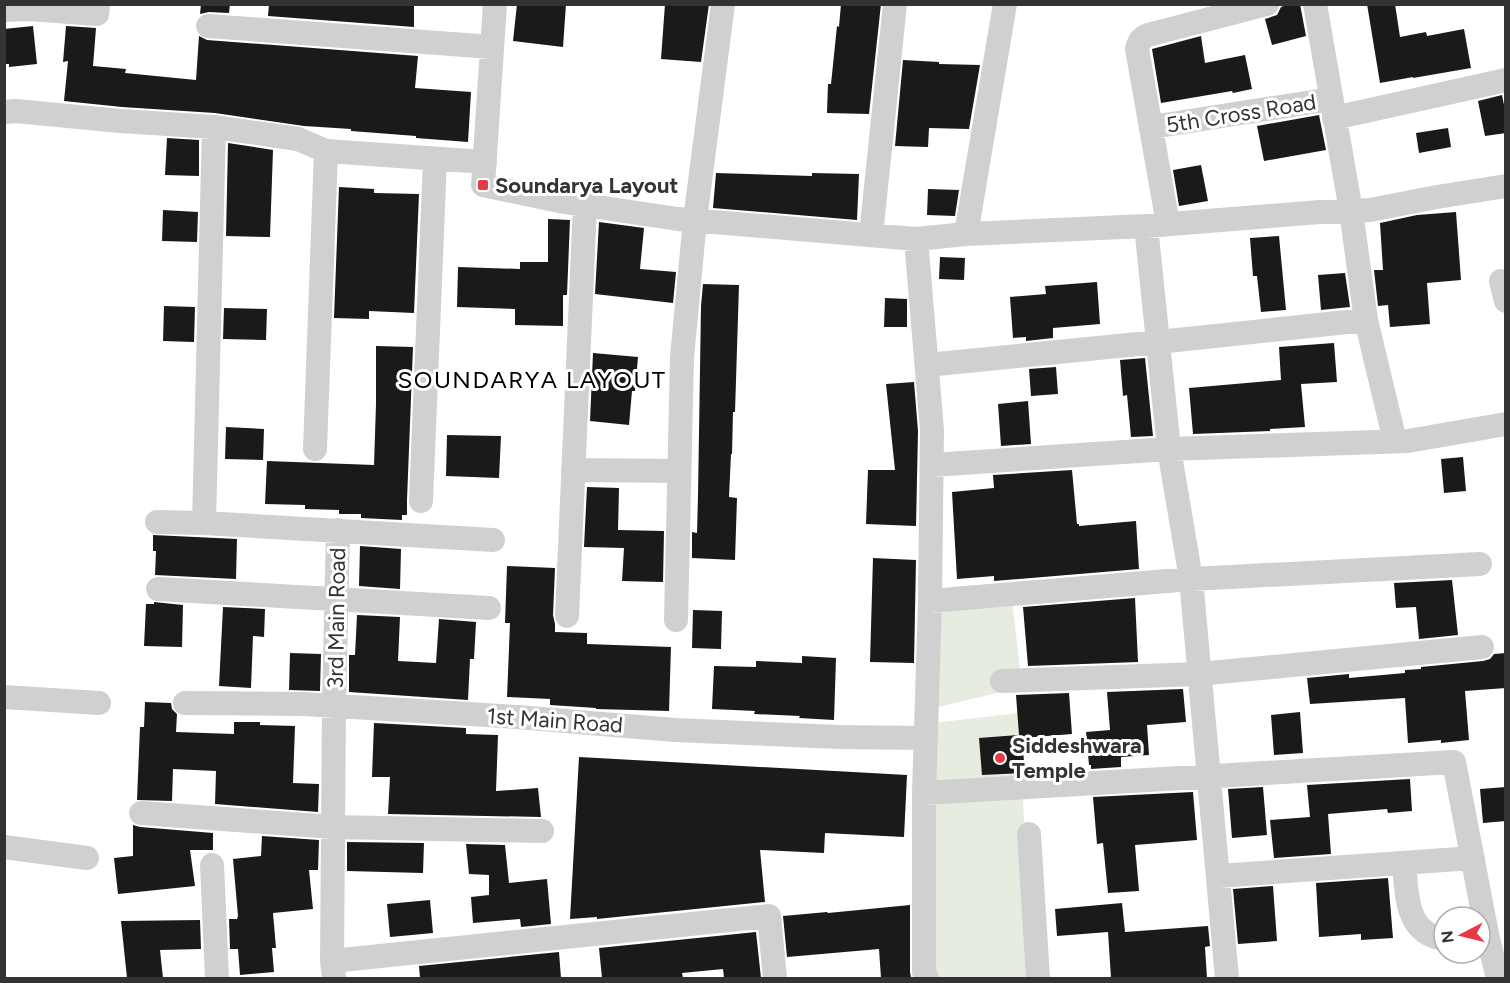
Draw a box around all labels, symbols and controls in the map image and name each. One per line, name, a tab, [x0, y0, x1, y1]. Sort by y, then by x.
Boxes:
street label: 5th Cross Road	[1164, 88, 1318, 139]
place label: Soundarya Layout	[495, 172, 678, 199]
marker: Soundarya Layout	[476, 178, 490, 192]
district label: SOUNDARYA LAYOUT	[398, 365, 666, 394]
street label: 3rd Main Road	[322, 547, 351, 689]
street label: 1st Main Road	[486, 702, 624, 739]
place label: Siddeshwara Temple	[1012, 732, 1142, 784]
marker: Siddeshwara Temple	[993, 751, 1007, 765]
north arrow	[1432, 905, 1492, 965]
text: N	[1437, 929, 1458, 944]

